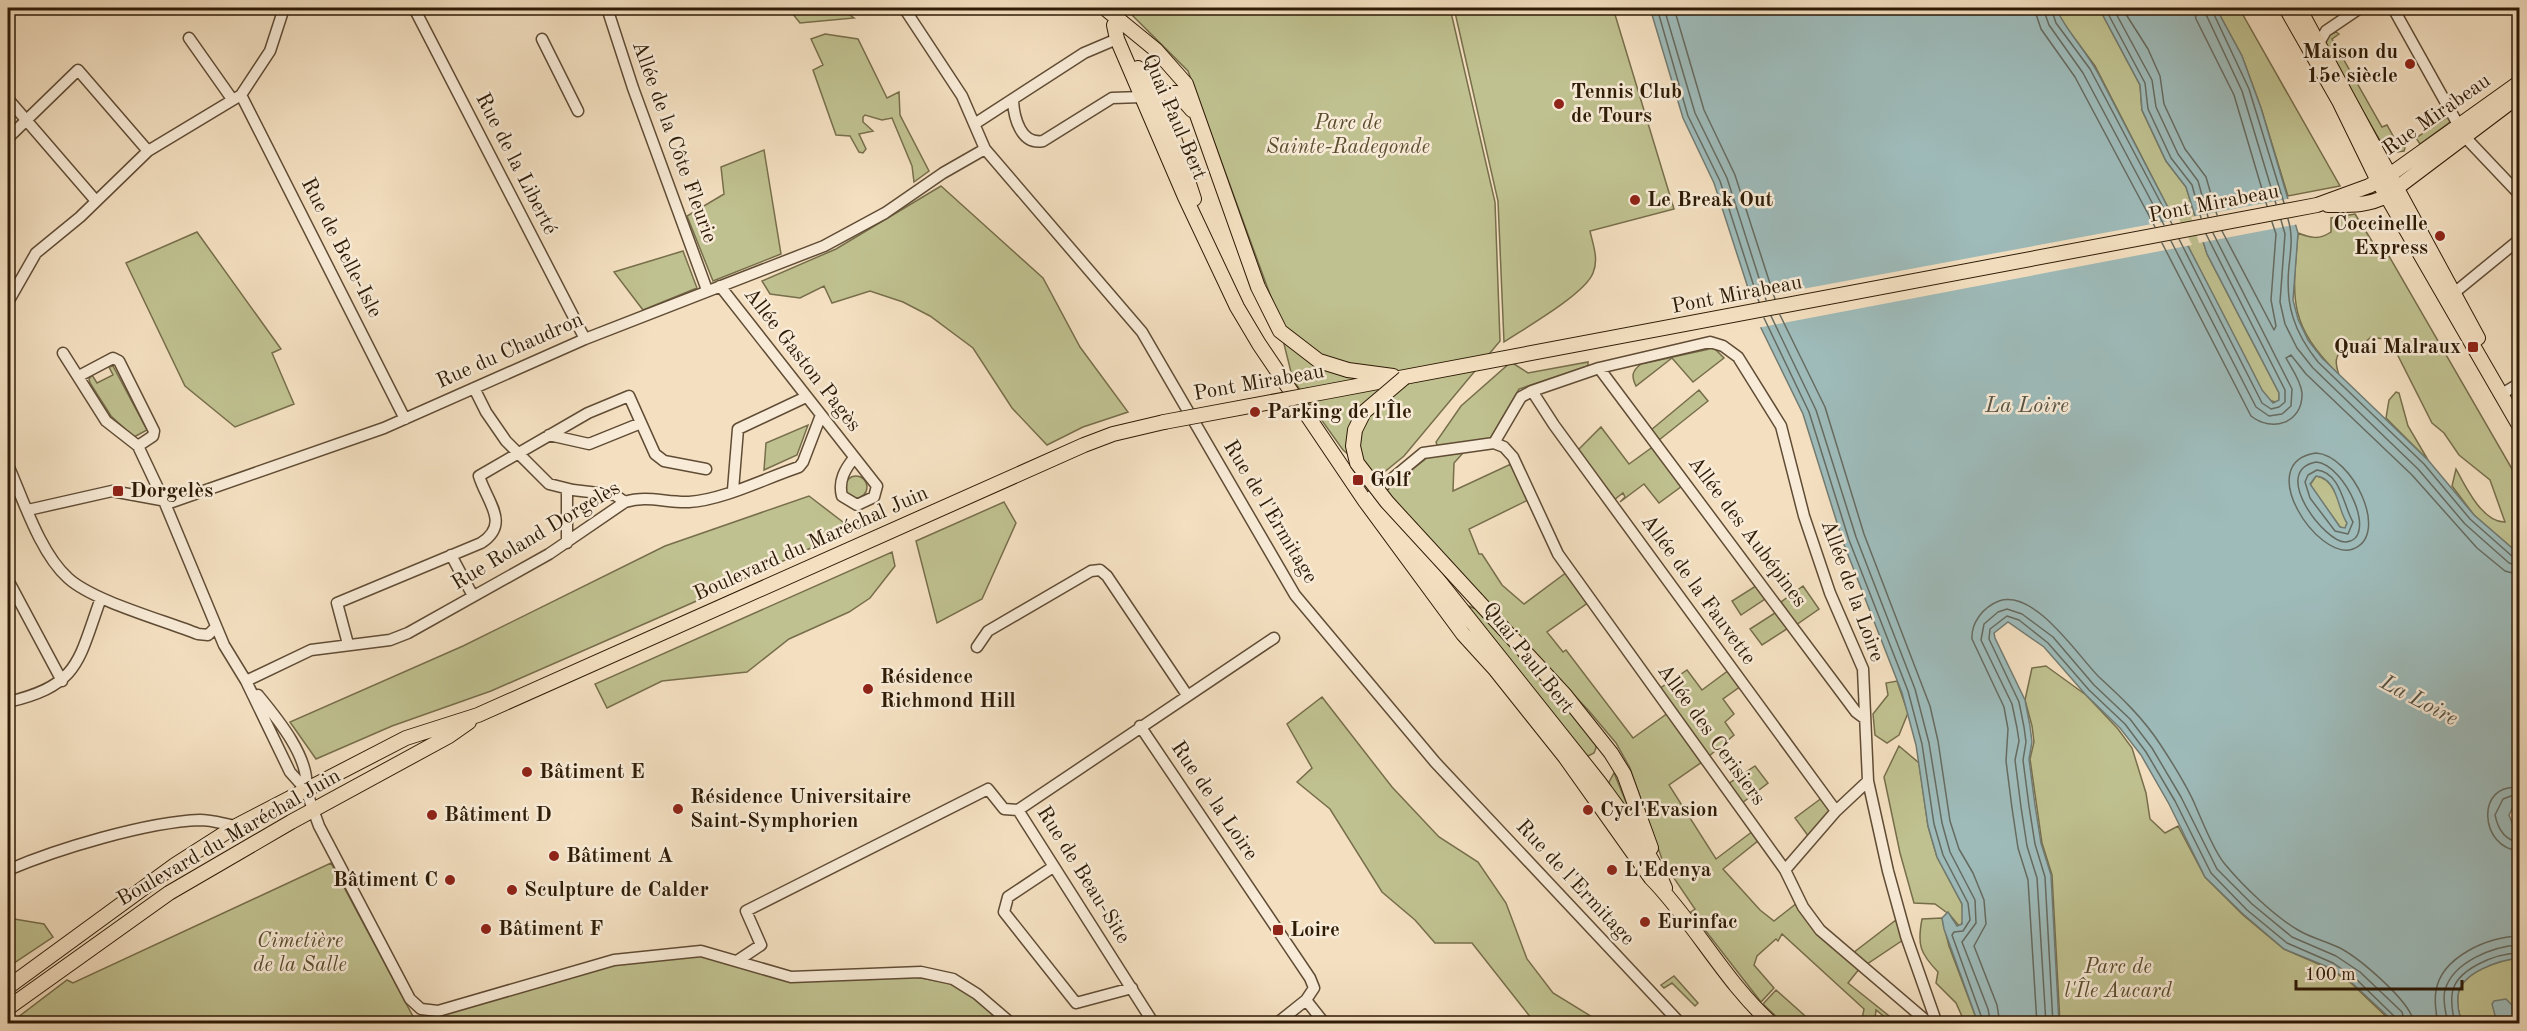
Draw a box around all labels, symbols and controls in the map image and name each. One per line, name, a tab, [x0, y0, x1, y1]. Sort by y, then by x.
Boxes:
street label: Allée de la Côte Fleurie	[628, 38, 720, 246]
place label: Maison du 15e siècle	[2302, 42, 2398, 87]
street label: Quai Paul Bert	[1138, 51, 1210, 183]
marker: Maison du 15e siècle	[2403, 57, 2417, 71]
street label: Rue Mirabeau	[2379, 70, 2495, 160]
place label: Tennis Club de Tours	[1571, 82, 1682, 127]
street label: Rue de la Liberté	[471, 90, 561, 238]
marker: Tennis Club de Tours	[1552, 97, 1566, 111]
park label: Parc de Sainte-Radegonde	[1266, 113, 1430, 158]
street label: Rue de Belle-Isle	[297, 175, 385, 321]
street label: Pont Mirabeau	[2147, 181, 2281, 227]
place label: Le Break Out	[1647, 190, 1774, 211]
marker: Le Break Out	[1628, 193, 1642, 207]
place label: Coccinelle Express	[2333, 214, 2428, 259]
marker: Coccinelle Express	[2433, 229, 2447, 243]
street label: Pont Mirabeau	[1670, 272, 1804, 318]
street label: Allée Gaston Pagès	[740, 284, 864, 436]
street label: Rue du Chaudron	[433, 309, 587, 393]
place label: Quai Malraux	[2334, 337, 2461, 358]
marker: Quai Malraux	[2466, 340, 2480, 354]
street label: Pont Mirabeau	[1192, 361, 1326, 405]
water label: La Loire	[1984, 395, 2069, 417]
place label: Parking de l'Île	[1267, 399, 1412, 423]
marker: Parking de l'Île	[1248, 405, 1262, 419]
street label: Rue de l'Ermitage	[1219, 437, 1321, 587]
street label: Allée des Aubépines	[1684, 453, 1810, 611]
place label: Golf	[1370, 470, 1411, 491]
marker: Golf	[1351, 473, 1365, 487]
street label: Rue Roland Dorgelès	[448, 477, 624, 595]
place label: Dorgelès	[130, 481, 213, 502]
street label: Boulevard du Maréchal Juin	[691, 483, 931, 605]
marker: Dorgelès	[111, 484, 125, 498]
street label: Allée de la Fauvette	[1637, 511, 1759, 669]
street label: Allée de la Loire	[1817, 517, 1887, 665]
street label: Quai Paul Bert	[1478, 599, 1578, 717]
street label: Allée des Cerisiers	[1653, 661, 1769, 809]
place label: Résidence Richmond Hill	[880, 667, 1016, 712]
water label: La Loire	[2376, 671, 2461, 730]
marker: Résidence Richmond Hill	[861, 682, 875, 696]
street label: Rue de la Loire	[1167, 738, 1261, 864]
place label: Bâtiment E	[539, 762, 645, 783]
street label: Boulevard du Maréchal Juin	[114, 765, 344, 911]
marker: Bâtiment E	[520, 765, 534, 779]
place label: Résidence Universitaire Saint-Symphorien	[690, 787, 911, 832]
place label: Cycl'Evasion	[1600, 800, 1718, 821]
marker: Résidence Universitaire Saint-Symphorien	[671, 802, 685, 816]
street label: Rue de Beau-Site	[1032, 803, 1134, 947]
marker: Cycl'Evasion	[1581, 803, 1595, 817]
place label: Bâtiment D	[444, 805, 552, 826]
marker: Bâtiment D	[425, 808, 439, 822]
street label: Rue de l'Ermitage	[1512, 816, 1638, 950]
place label: Bâtiment A	[566, 846, 673, 867]
marker: Bâtiment A	[547, 849, 561, 863]
place label: L'Edenya	[1624, 860, 1712, 881]
marker: L'Edenya	[1605, 863, 1619, 877]
place label: Bâtiment C	[333, 870, 438, 891]
marker: Bâtiment C	[443, 873, 457, 887]
place label: Sculpture de Calder	[524, 880, 709, 901]
marker: Sculpture de Calder	[505, 883, 519, 897]
place label: Eurinfac	[1657, 912, 1738, 933]
marker: Eurinfac	[1638, 915, 1652, 929]
place label: Bâtiment F	[498, 919, 603, 940]
place label: Loire	[1290, 920, 1340, 941]
marker: Bâtiment F	[479, 922, 493, 936]
marker: Loire	[1271, 923, 1285, 937]
park label: Cimetière de la Salle	[253, 931, 347, 976]
scale bar	[2296, 953, 2462, 991]
park label: Parc de l'Île Aucard	[2064, 957, 2173, 1002]
text: 100 m	[2305, 966, 2356, 984]

